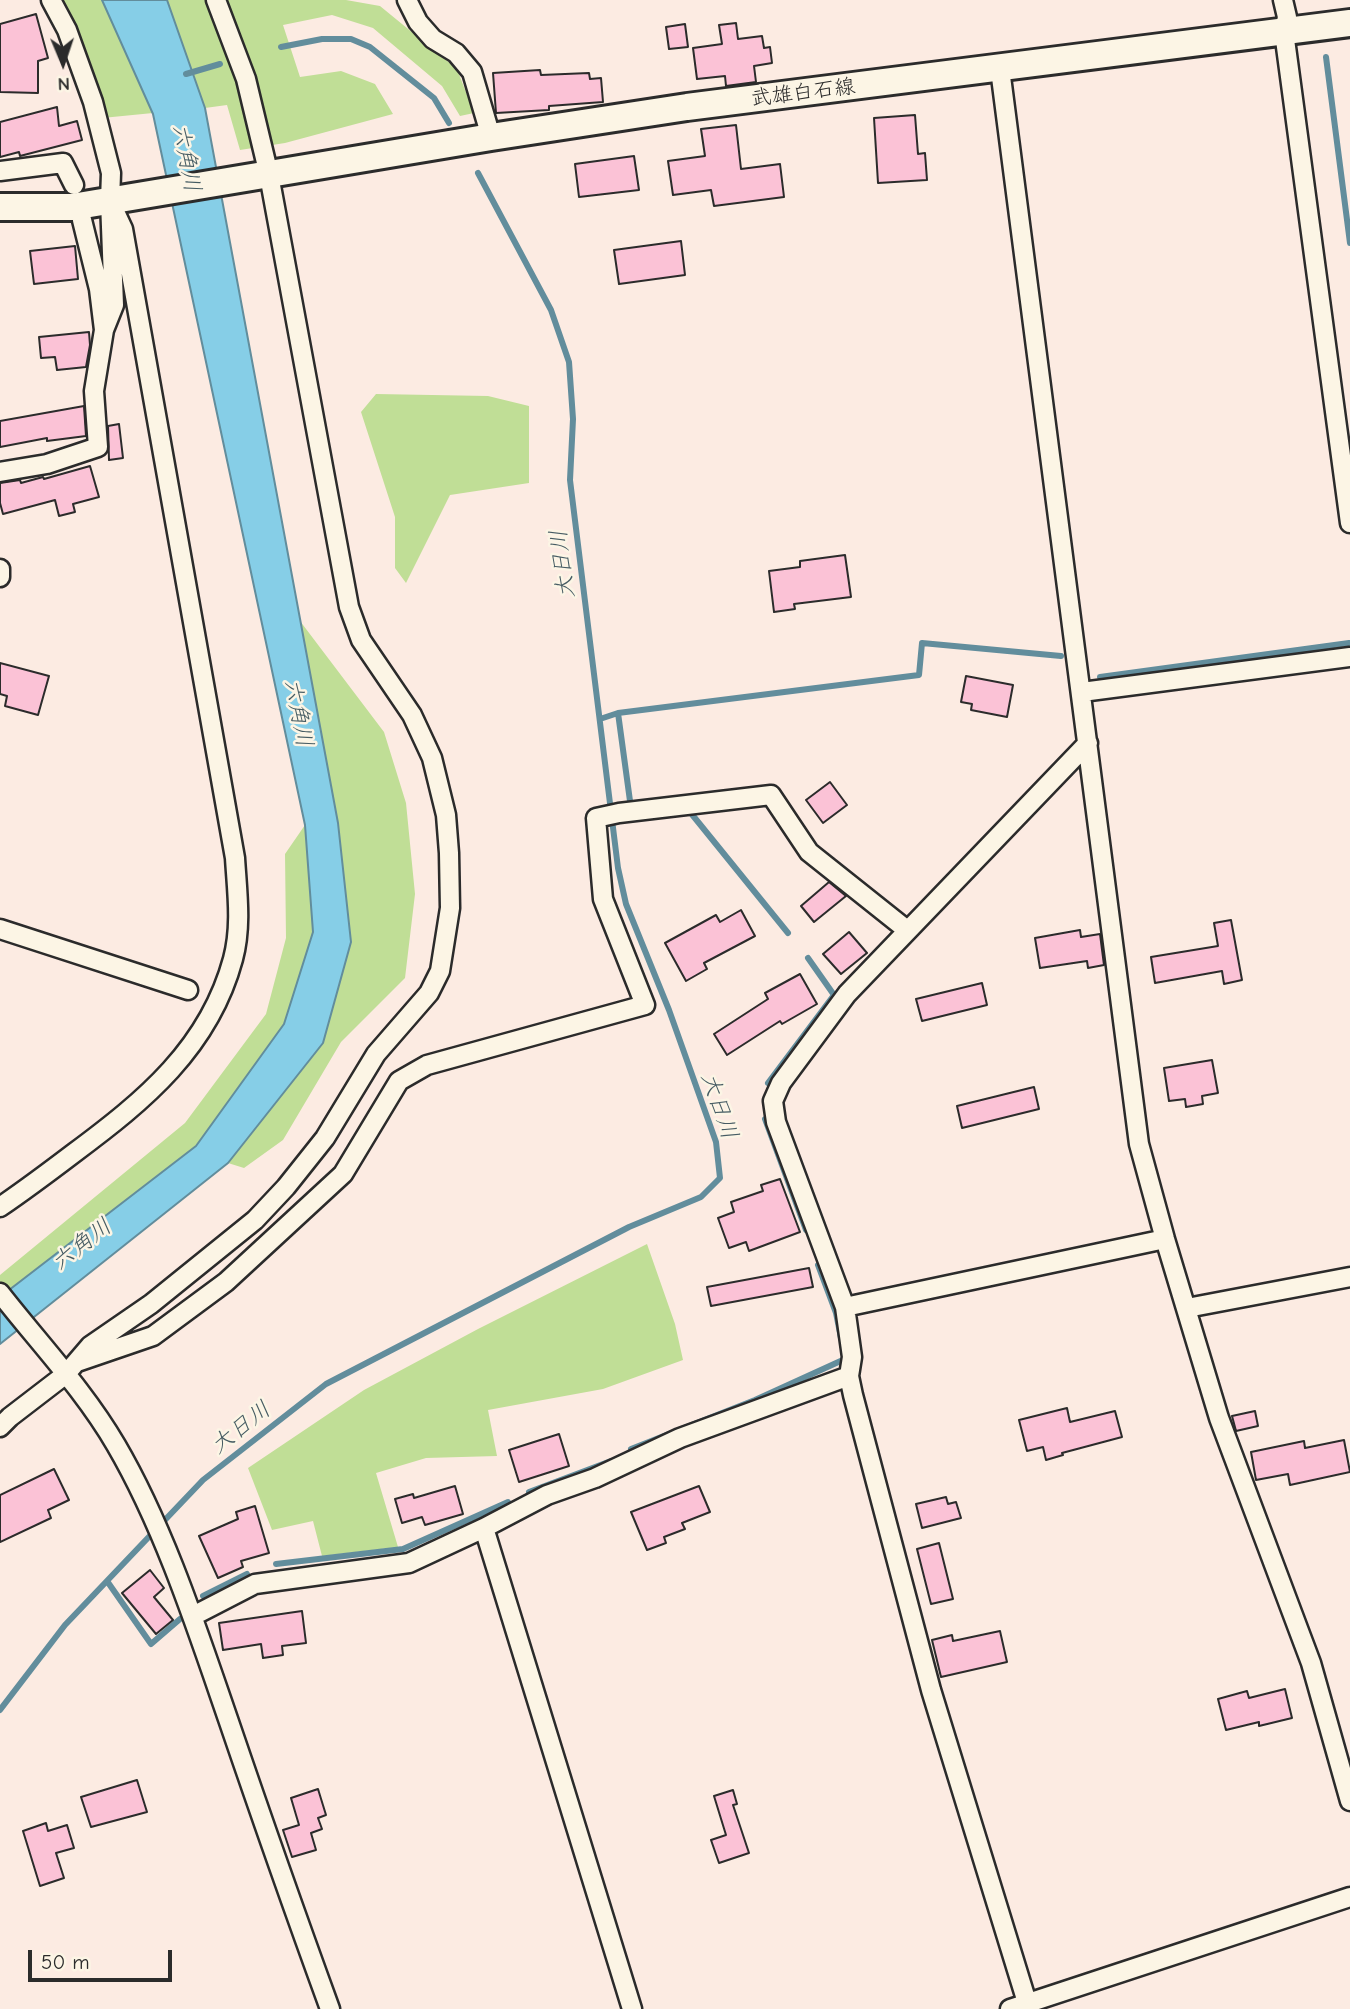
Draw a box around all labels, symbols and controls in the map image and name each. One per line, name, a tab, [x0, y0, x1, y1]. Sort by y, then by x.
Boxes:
north arrow	[28, 28, 98, 98]
text: N	[57, 73, 70, 95]
street label: 武雄白石線	[749, 74, 857, 112]
water label: 六角川	[166, 122, 206, 194]
water label: 大日川	[545, 528, 581, 600]
water label: 六角川	[278, 677, 318, 749]
water label: 大日川	[695, 1069, 743, 1143]
water label: 六角川	[46, 1213, 118, 1277]
water label: 大日川	[205, 1396, 277, 1460]
scale bar	[32, 1936, 175, 1980]
text: 50 m	[41, 1950, 90, 1974]

